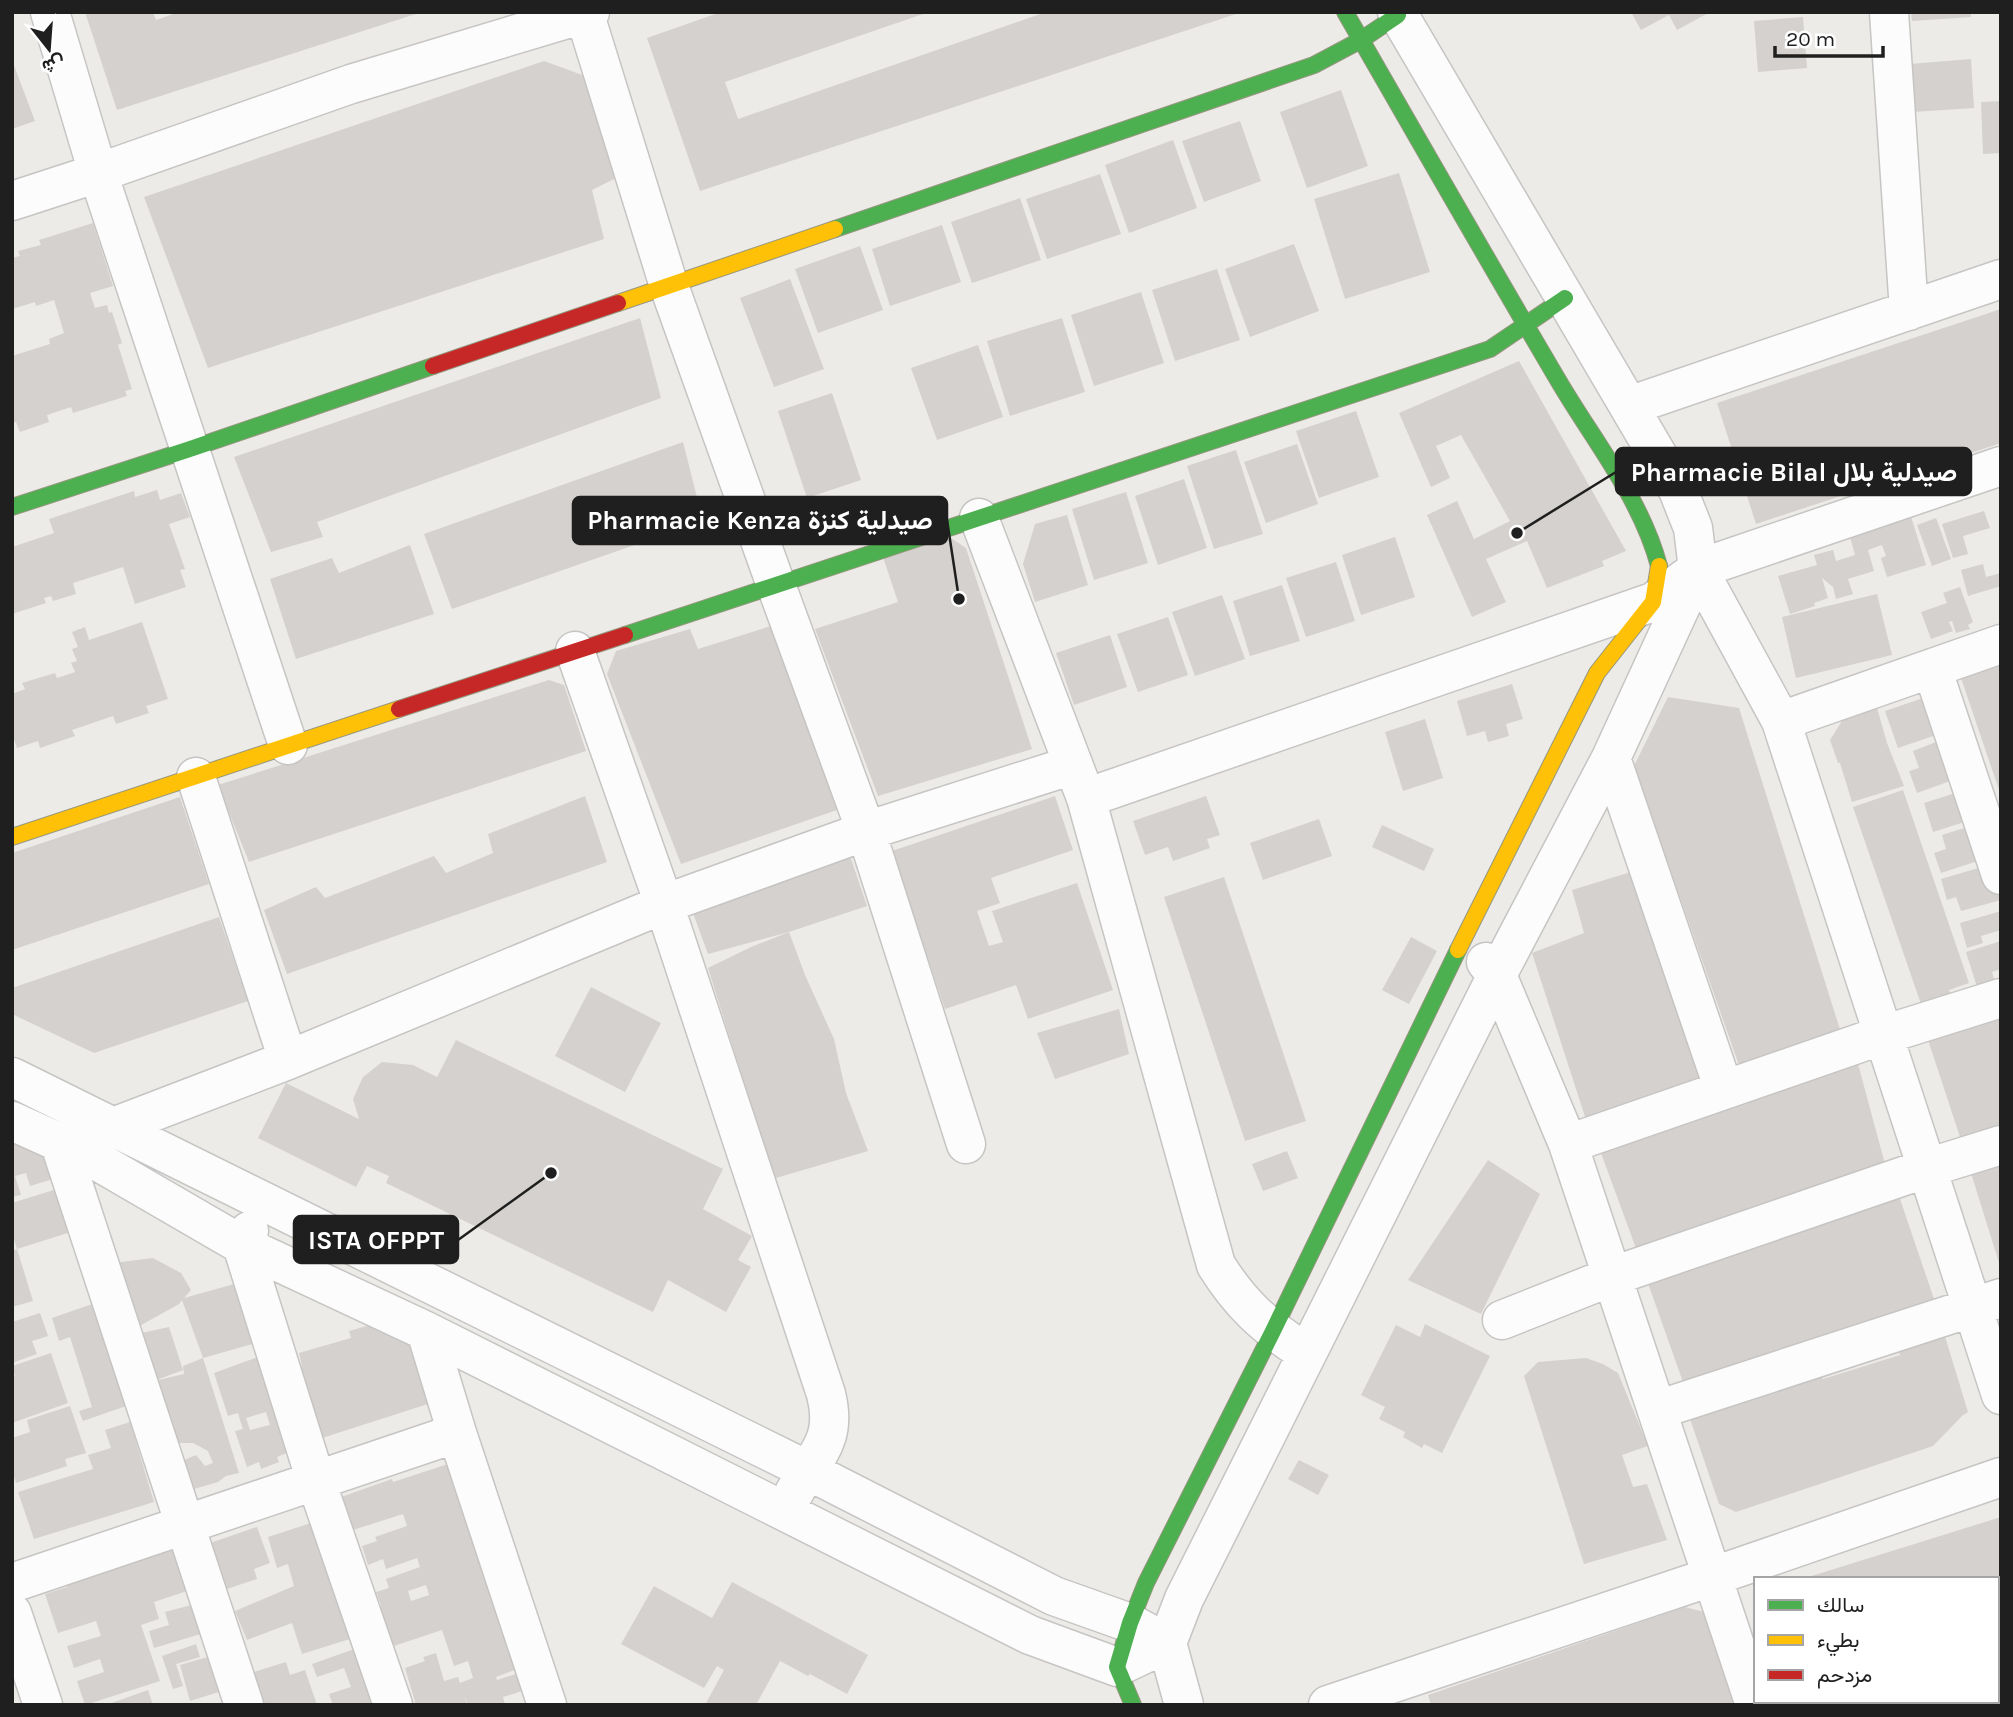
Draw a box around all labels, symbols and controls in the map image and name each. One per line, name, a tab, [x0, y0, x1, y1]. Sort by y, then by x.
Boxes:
north arrow	[14, 14, 84, 84]
scale bar	[1775, 14, 1884, 58]
text: 20 m	[1786, 27, 1835, 51]
text: ش	[39, 50, 68, 78]
callout: Pharmacie Bilal صيدلية بلال	[1616, 448, 1971, 495]
text: Pharmacie Bilal صيدلية بلال	[1631, 457, 1957, 488]
callout: Pharmacie Kenza صيدلية كنزة	[573, 497, 947, 544]
text: Pharmacie Kenza صيدلية كنزة	[587, 505, 933, 536]
callout: ISTA OFPPT	[294, 1216, 458, 1263]
text: ISTA OFPPT	[308, 1225, 444, 1256]
legend	[1754, 1577, 1999, 1703]
text: سالك	[1817, 1593, 1864, 1617]
text: بطيء	[1817, 1628, 1860, 1657]
text: مزدحم	[1817, 1663, 1872, 1689]

